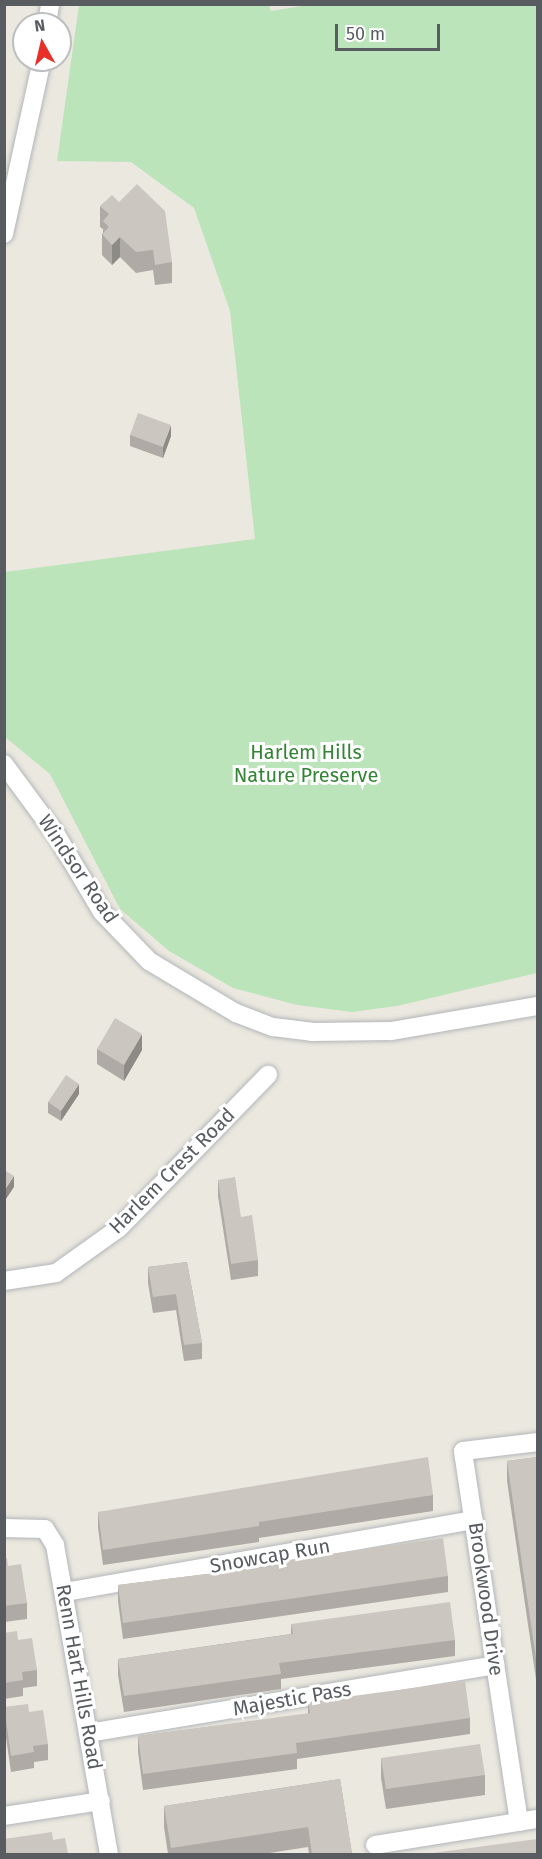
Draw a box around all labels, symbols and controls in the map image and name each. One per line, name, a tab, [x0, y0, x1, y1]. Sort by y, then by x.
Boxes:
north arrow	[12, 12, 72, 72]
scale bar	[338, 12, 443, 50]
text: N	[33, 16, 46, 36]
text: 50 m	[346, 23, 385, 45]
park label: Harlem Hills Nature Preserve	[234, 740, 378, 787]
street label: Windsor Road	[33, 810, 123, 928]
street label: Harlem Crest Road	[104, 1103, 240, 1239]
street label: Brookwood Drive	[463, 1521, 509, 1677]
street label: Snowcap Run	[208, 1534, 332, 1578]
street label: Renn Hart Hills Road	[51, 1582, 107, 1772]
street label: Majestic Pass	[231, 1677, 353, 1721]

